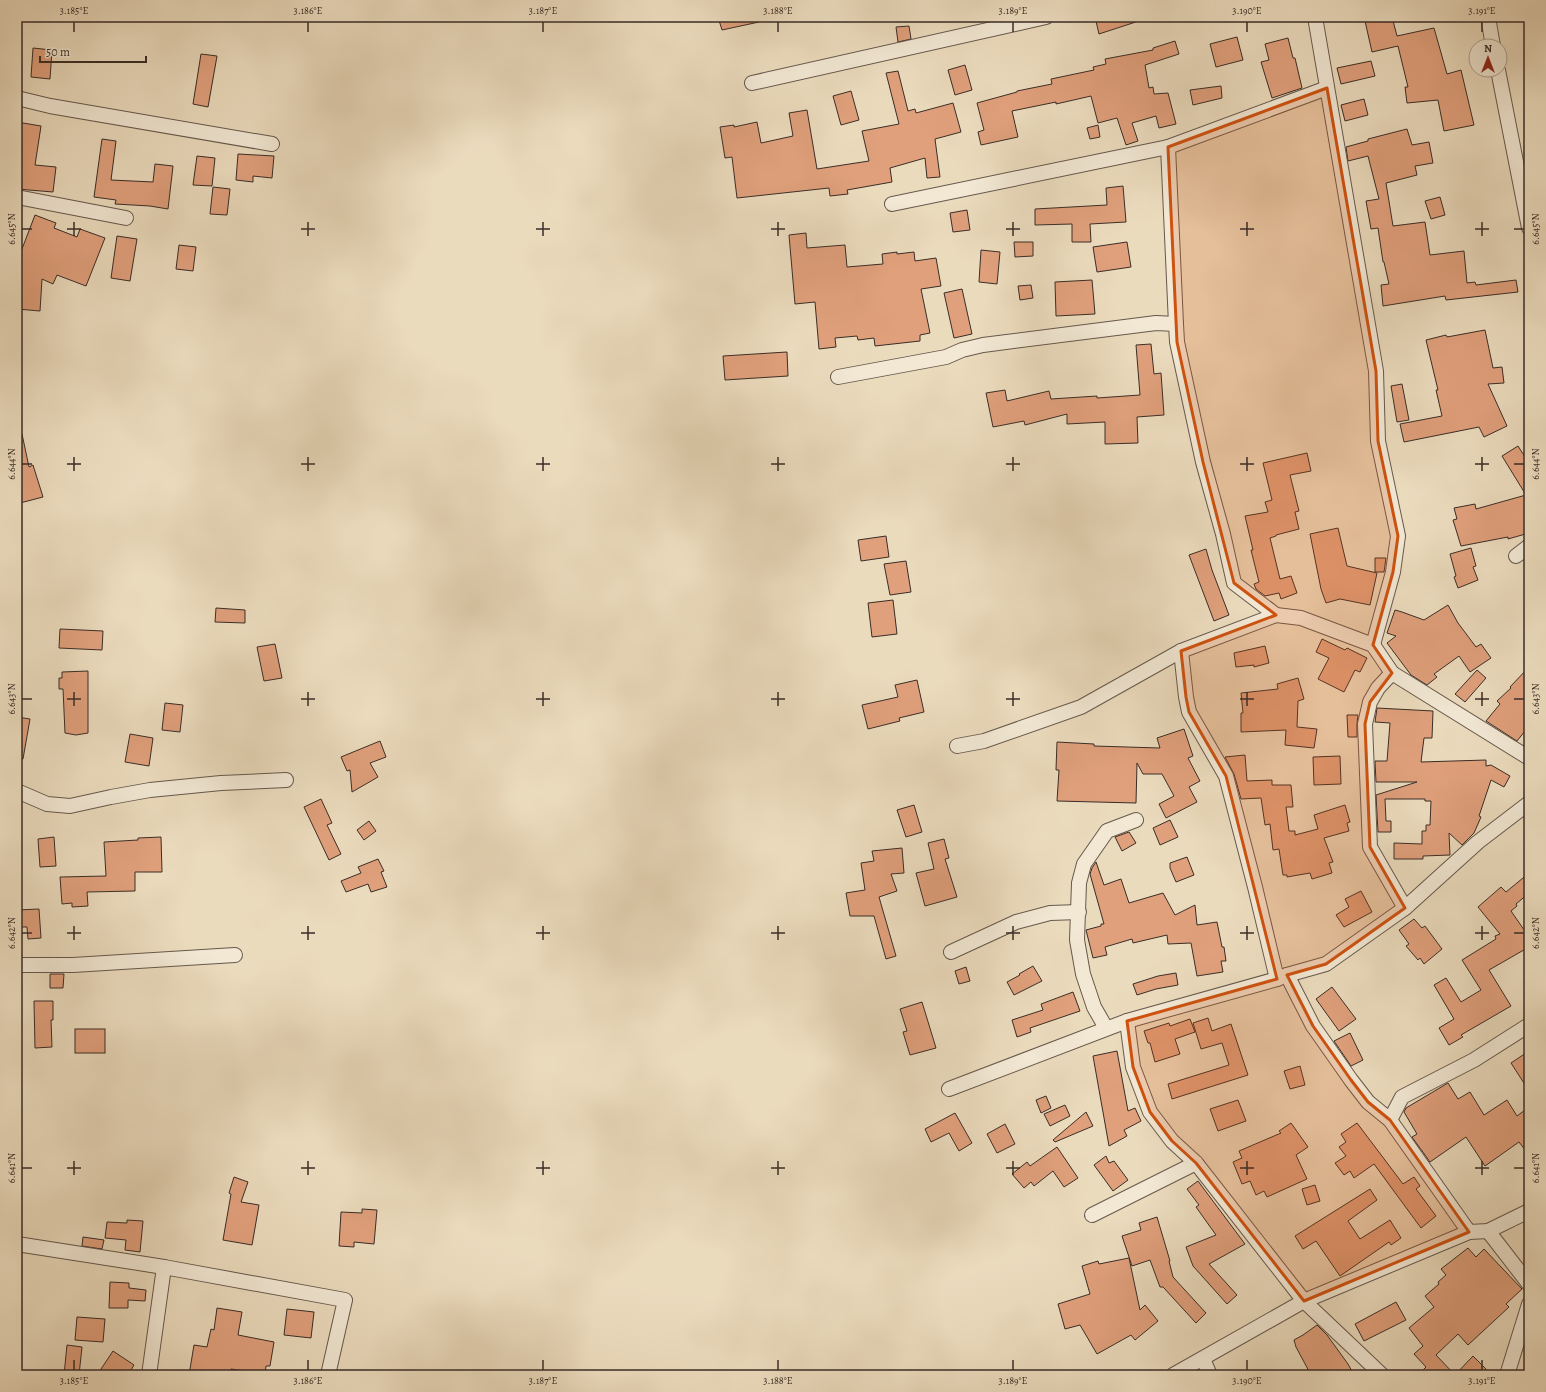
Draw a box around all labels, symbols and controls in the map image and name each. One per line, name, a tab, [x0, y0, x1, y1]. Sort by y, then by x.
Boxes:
text: 3.185°E	[60, 4, 88, 17]
text: 3.186°E	[293, 4, 323, 17]
text: 3.187°E	[529, 4, 557, 17]
text: 3.188°E	[763, 4, 793, 17]
text: 3.189°E	[999, 4, 1028, 17]
text: 3.190°E	[1232, 4, 1262, 17]
text: 3.191°E	[1468, 4, 1496, 17]
scale bar	[40, 38, 146, 64]
north arrow	[1468, 38, 1508, 78]
text: N	[1484, 41, 1492, 56]
text: 50 m	[46, 44, 70, 60]
text: 6.645°N	[5, 213, 18, 245]
text: 6.645°N	[1529, 213, 1542, 245]
text: 6.644°N	[5, 448, 18, 480]
text: 6.644°N	[1529, 448, 1542, 480]
text: 6.643°N	[5, 683, 18, 715]
text: 6.643°N	[1529, 683, 1542, 715]
text: 6.642°N	[5, 917, 18, 949]
text: 6.642°N	[1529, 917, 1542, 949]
text: 6.641°N	[5, 1153, 18, 1183]
text: 6.641°N	[1529, 1153, 1542, 1183]
text: 3.185°E	[60, 1374, 88, 1387]
text: 3.186°E	[293, 1374, 323, 1387]
text: 3.187°E	[529, 1374, 557, 1387]
text: 3.188°E	[763, 1374, 793, 1387]
text: 3.189°E	[999, 1374, 1028, 1387]
text: 3.190°E	[1232, 1374, 1262, 1387]
text: 3.191°E	[1468, 1374, 1496, 1387]

